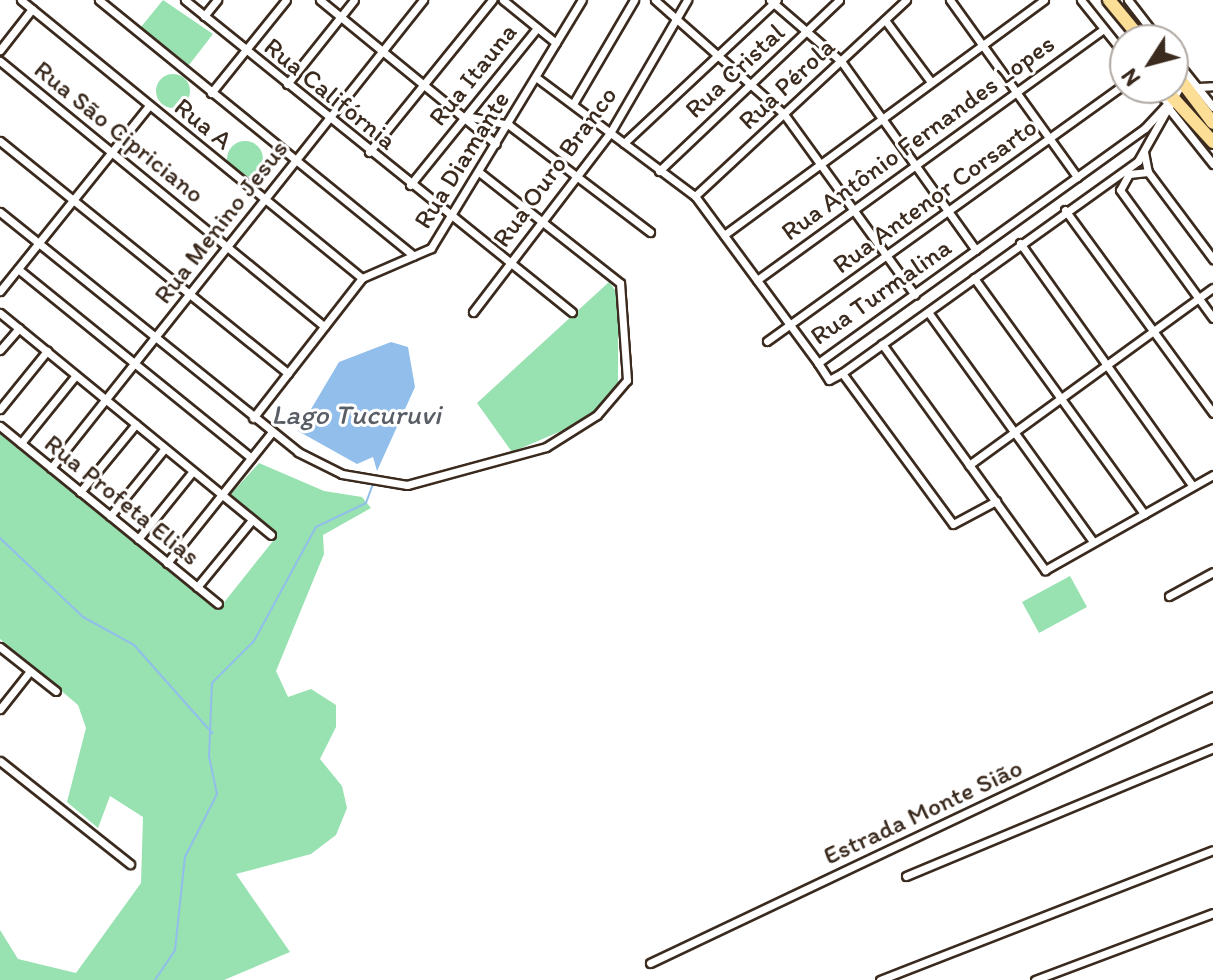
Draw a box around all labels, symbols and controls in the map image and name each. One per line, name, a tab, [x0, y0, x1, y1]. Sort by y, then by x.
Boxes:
street label: Rua Itauna	[422, 17, 524, 133]
street label: Rua Cristal	[679, 17, 791, 125]
north arrow	[1109, 24, 1189, 104]
street label: Rua Antônio Fernandes Lopes	[776, 29, 1060, 247]
street label: Rua Califórnia	[258, 31, 402, 157]
street label: Rua Pérola	[733, 32, 841, 136]
street label: Rua São Cipriciano	[28, 54, 210, 210]
text: N	[1116, 63, 1146, 91]
street label: Rua Ouro Branco	[486, 80, 624, 254]
street label: Rua Diamante	[407, 85, 517, 235]
street label: Rua A	[168, 91, 238, 157]
street label: Rua Antenor Corsarto	[827, 112, 1043, 280]
street label: Rua Menino Jesus	[148, 134, 294, 310]
street label: Rua Turmalina	[806, 233, 956, 351]
water label: Lago Tucuruvi	[272, 397, 440, 431]
street label: Rua Profeta Elias	[38, 428, 206, 572]
street label: Estrada Monte Sião	[818, 752, 1028, 872]

